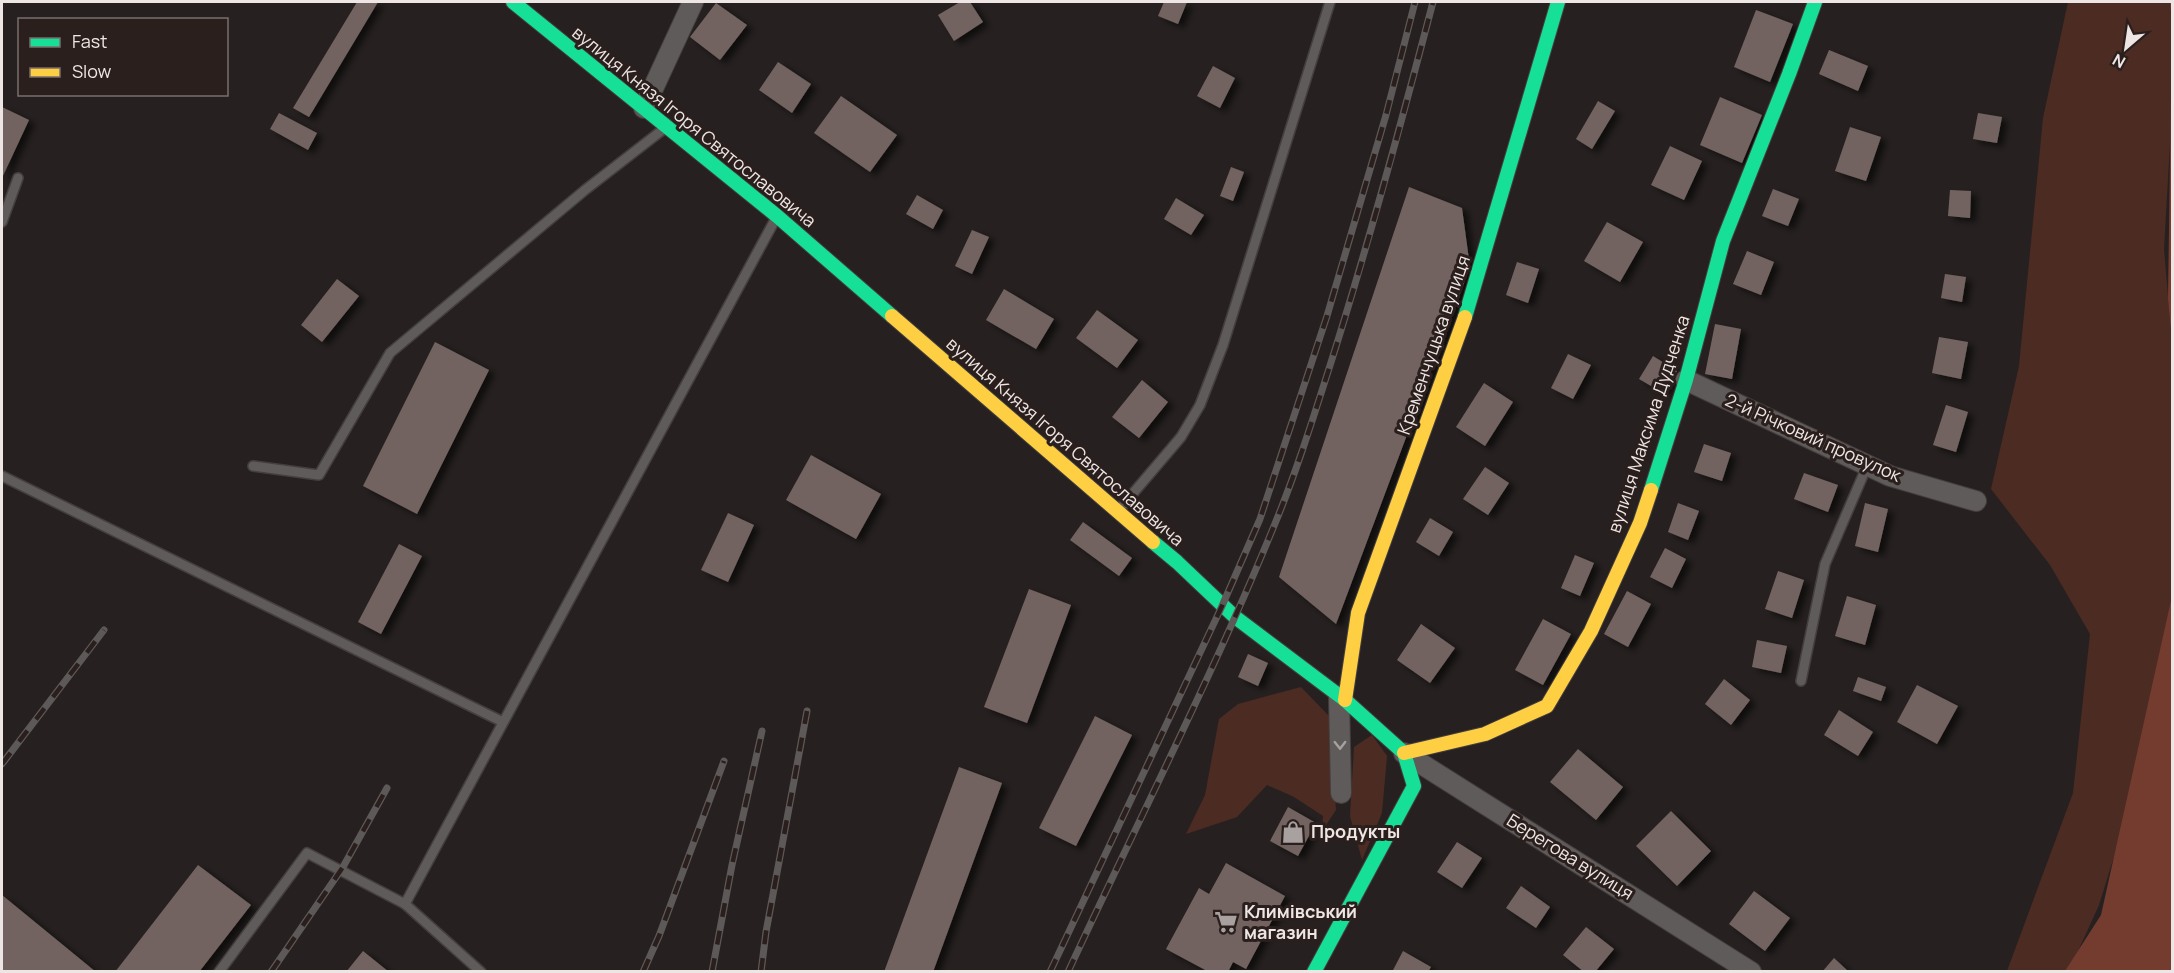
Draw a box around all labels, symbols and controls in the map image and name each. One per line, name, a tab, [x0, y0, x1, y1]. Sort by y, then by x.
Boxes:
legend	[18, 18, 228, 96]
north arrow	[2096, 18, 2156, 78]
street label: вулиця Князя Ігоря Святославовича	[568, 20, 822, 232]
text: Fast	[72, 29, 107, 53]
text: N	[2108, 49, 2129, 74]
text: Slow	[72, 59, 112, 83]
street label: Кременчуцька вулиця	[1391, 252, 1475, 438]
street label: вулиця Максима Дудченка	[1602, 312, 1695, 535]
street label: вулиця Князя Ігоря Святославовича	[942, 331, 1189, 551]
street label: 2-й Річковий провулок	[1722, 388, 1906, 487]
one-way arrow	[1334, 740, 1346, 749]
street label: Берегова вулиця	[1503, 808, 1638, 905]
shop icon: Продукты	[1280, 819, 1306, 845]
place label: Продукты	[1311, 819, 1400, 843]
place label: Климівський магазин	[1244, 899, 1357, 944]
supermarket icon: Климівський магазин	[1213, 909, 1239, 935]

